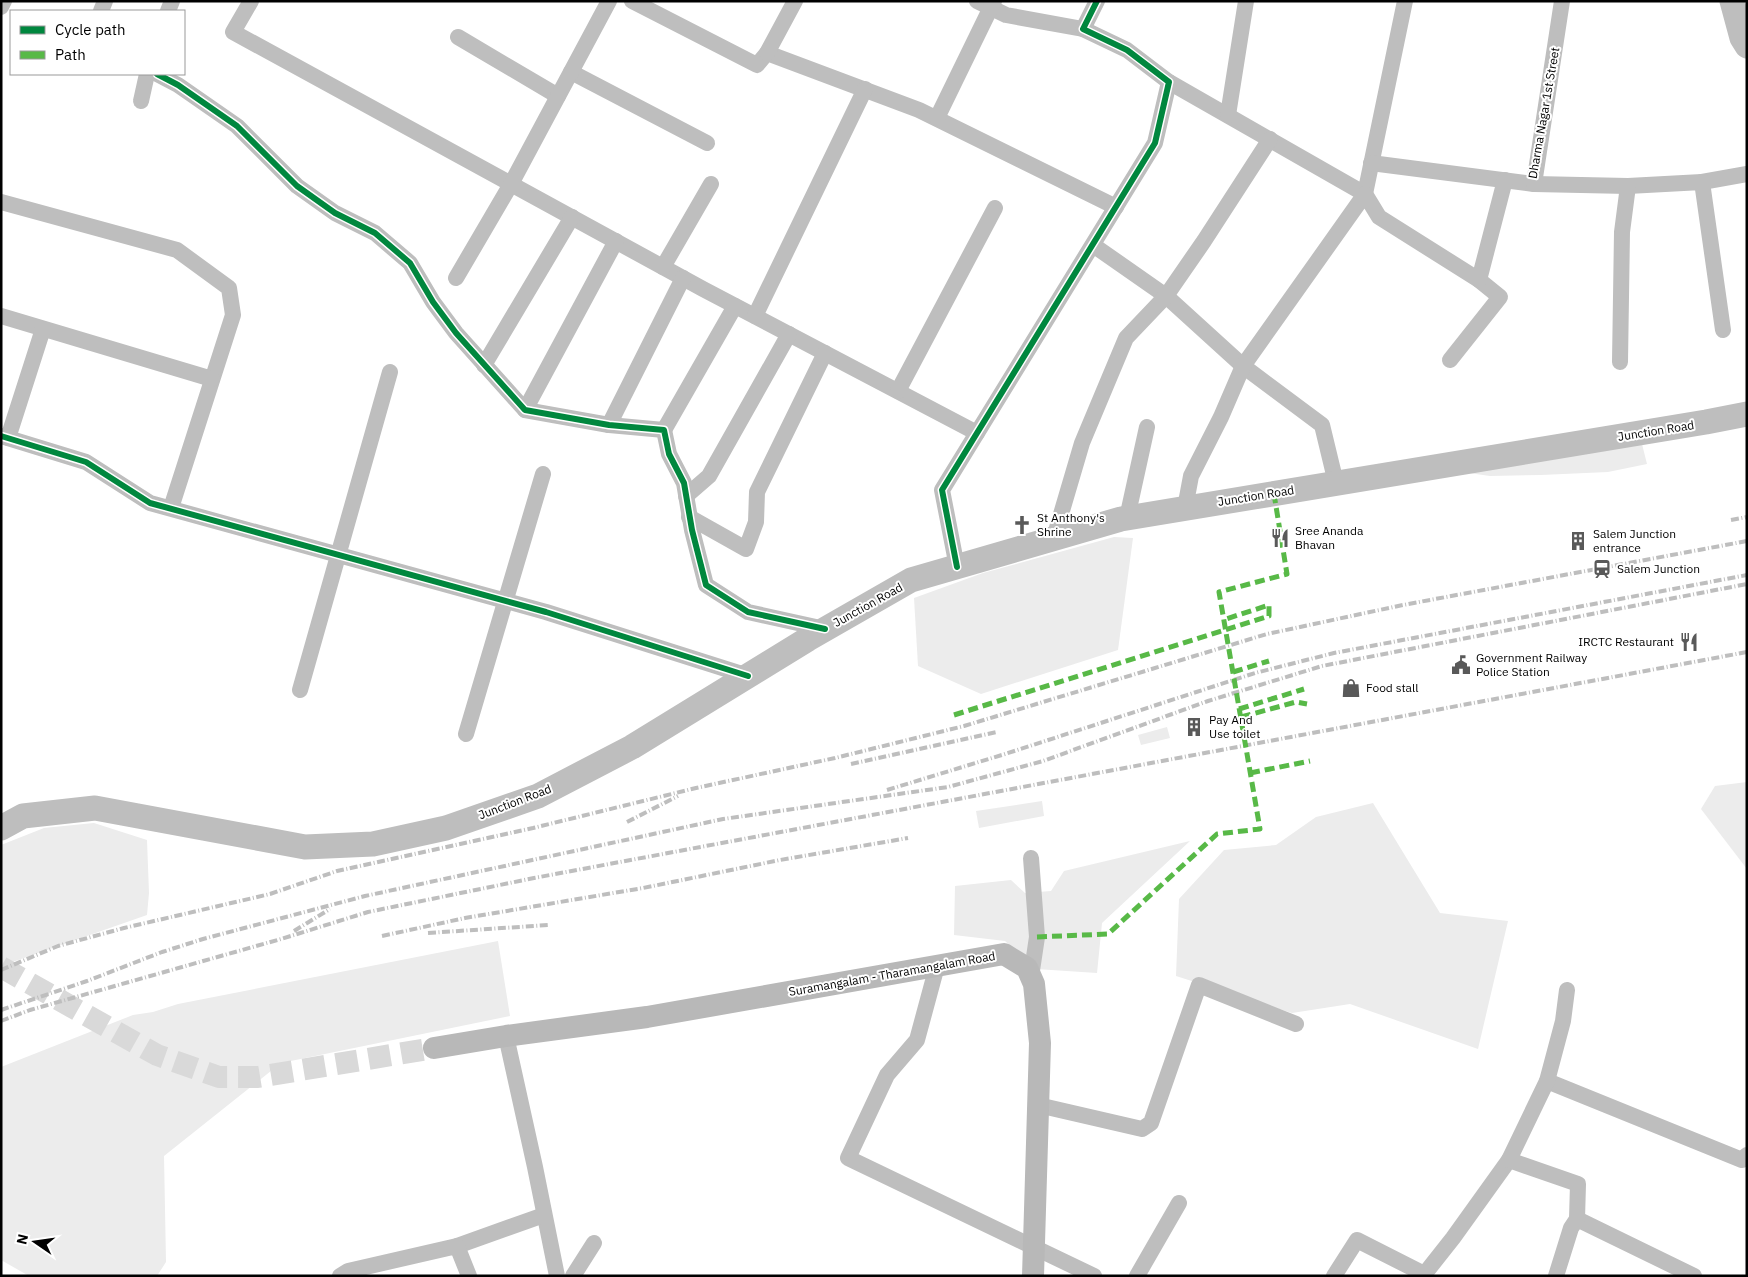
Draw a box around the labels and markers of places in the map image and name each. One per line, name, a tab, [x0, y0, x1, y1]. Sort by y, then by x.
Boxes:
place label: St Anthony's Shrine	[1037, 510, 1105, 539]
church icon: St Anthony's Shrine	[1011, 514, 1033, 536]
place label: Sree Ananda Bhavan	[1295, 523, 1364, 552]
place label: Salem Junction entrance	[1593, 526, 1676, 555]
restaurant icon: Sree Ananda Bhavan	[1269, 527, 1291, 549]
building icon: Salem Junction entrance	[1567, 530, 1589, 552]
station icon: Salem Junction	[1591, 558, 1613, 580]
place label: Salem Junction	[1617, 561, 1700, 576]
restaurant icon: IRCTC Restaurant	[1678, 631, 1700, 653]
place label: IRCTC Restaurant	[1578, 634, 1674, 649]
place label: Government Railway Police Station	[1476, 650, 1587, 679]
public building icon: Government Railway Police Station	[1450, 654, 1472, 676]
shop icon: Food stall	[1340, 677, 1362, 699]
place label: Food stall	[1366, 680, 1419, 695]
place label: Pay And Use toilet	[1209, 712, 1260, 741]
building icon: Pay And Use toilet	[1183, 716, 1205, 738]

